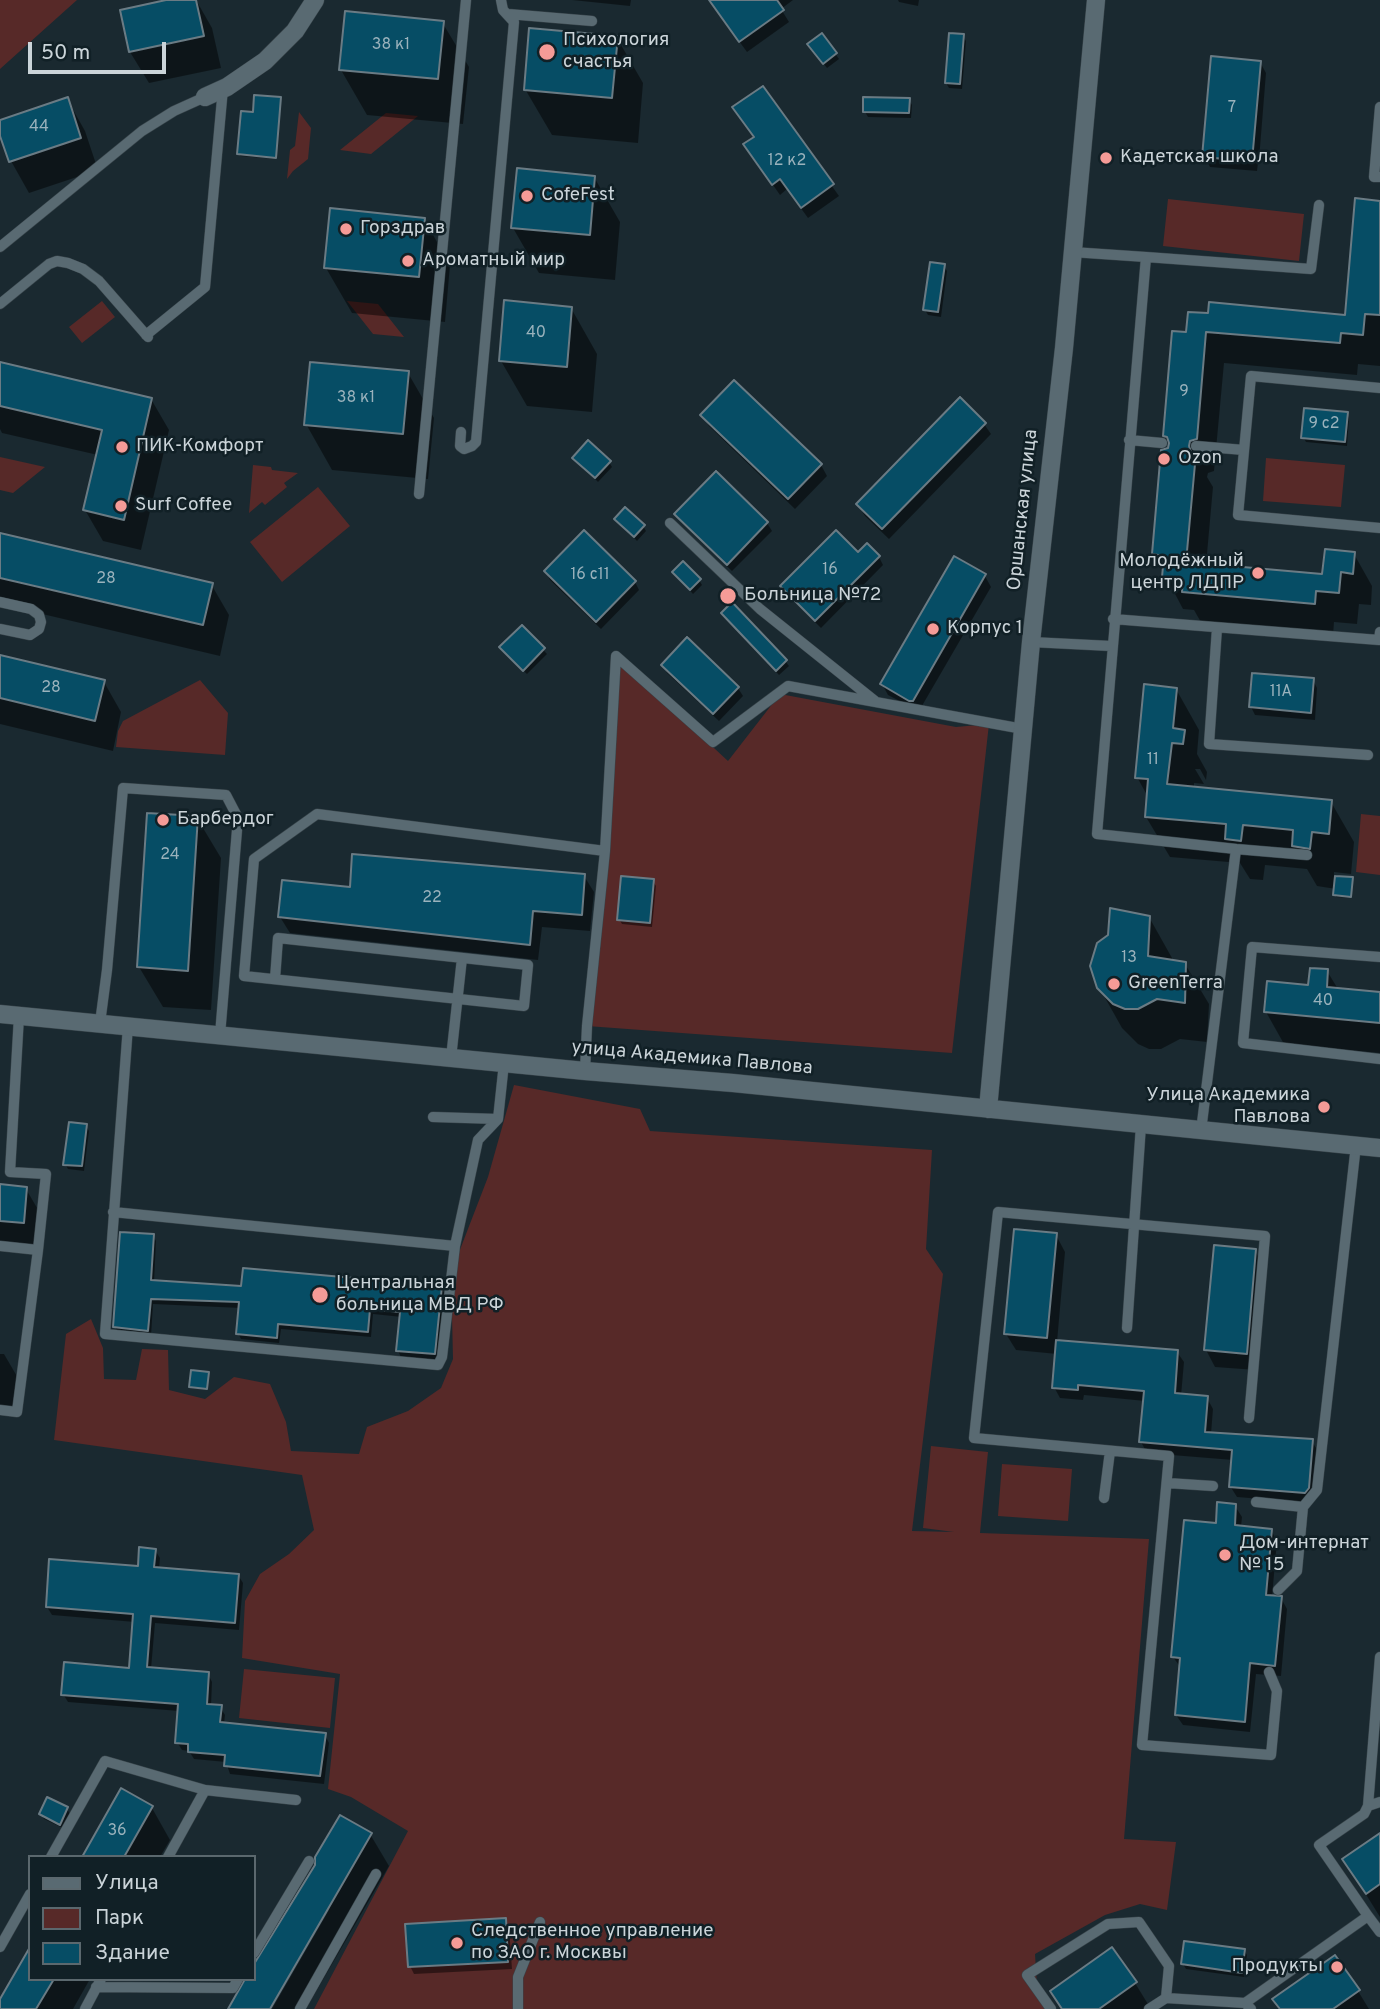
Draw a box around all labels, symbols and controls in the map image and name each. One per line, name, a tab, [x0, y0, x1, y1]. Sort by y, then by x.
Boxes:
scale bar	[32, 28, 170, 72]
place label: Психология счастья	[563, 30, 669, 74]
house number: 38 к1	[372, 36, 410, 56]
text: 50 m	[41, 40, 90, 67]
marker: Психология счастья	[537, 42, 557, 62]
house number: 7	[1228, 99, 1236, 119]
house number: 44	[29, 118, 49, 138]
place label: Кадетская школа	[1120, 147, 1278, 169]
marker: Кадетская школа	[1098, 150, 1114, 166]
house number: 12 к2	[768, 152, 806, 172]
place label: CofeFest	[541, 185, 615, 207]
marker: CofeFest	[519, 188, 535, 204]
place label: Горздрав	[360, 218, 445, 240]
marker: Горздрав	[338, 221, 354, 237]
place label: Ароматный мир	[422, 250, 565, 272]
marker: Ароматный мир	[400, 253, 416, 269]
house number: 40	[526, 324, 546, 344]
house number: 9	[1179, 383, 1189, 403]
house number: 38 к1	[337, 389, 375, 409]
house number: 9 с2	[1308, 415, 1340, 435]
street label: Оршанская улица	[1004, 428, 1044, 592]
place label: ПИК-Комфорт	[136, 436, 264, 458]
marker: ПИК-Комфорт	[114, 439, 130, 455]
place label: Ozon	[1178, 448, 1222, 470]
marker: Ozon	[1156, 451, 1172, 467]
place label: Surf Coffee	[135, 495, 232, 517]
marker: Surf Coffee	[113, 498, 129, 514]
place label: Молодёжный центр ЛДПР	[1119, 551, 1244, 595]
house number: 16	[822, 561, 838, 581]
marker: Молодёжный центр ЛДПР	[1250, 565, 1266, 581]
house number: 16 с11	[570, 566, 610, 586]
house number: 28	[96, 570, 116, 590]
place label: Больница №72	[744, 585, 881, 607]
marker: Больница №72	[718, 586, 738, 606]
place label: Корпус 1	[947, 618, 1023, 640]
marker: Корпус 1	[925, 621, 941, 637]
house number: 28	[41, 679, 61, 699]
house number: 11А	[1270, 683, 1292, 703]
house number: 11	[1147, 751, 1159, 771]
place label: Барбердог	[177, 809, 274, 831]
marker: Барбердог	[155, 812, 171, 828]
house number: 24	[160, 846, 180, 866]
house number: 22	[422, 889, 442, 909]
house number: 13	[1121, 949, 1137, 969]
place label: GreenTerra	[1128, 973, 1223, 995]
marker: GreenTerra	[1106, 976, 1122, 992]
house number: 40	[1313, 992, 1333, 1012]
street label: улица Академика Павлова	[570, 1037, 814, 1081]
place label: Улица Академика Павлова	[1146, 1085, 1310, 1129]
marker: Улица Академика Павлова	[1316, 1099, 1332, 1115]
place label: Центральная больница МВД РФ	[336, 1273, 503, 1317]
marker: Центральная больница МВД РФ	[310, 1285, 330, 1305]
place label: Дом-интернат № 15	[1239, 1533, 1369, 1577]
marker: Дом-интернат № 15	[1217, 1547, 1233, 1563]
house number: 36	[107, 1822, 127, 1842]
legend	[28, 1855, 256, 1981]
text: Улица	[95, 1870, 159, 1897]
text: Парк	[95, 1905, 144, 1932]
place label: Следственное управление по ЗАО г. Москвы	[471, 1921, 713, 1965]
marker: Следственное управление по ЗАО г. Москвы	[449, 1935, 465, 1951]
text: Здание	[95, 1940, 170, 1967]
place label: Продукты	[1232, 1956, 1323, 1978]
marker: Продукты	[1329, 1959, 1345, 1975]

